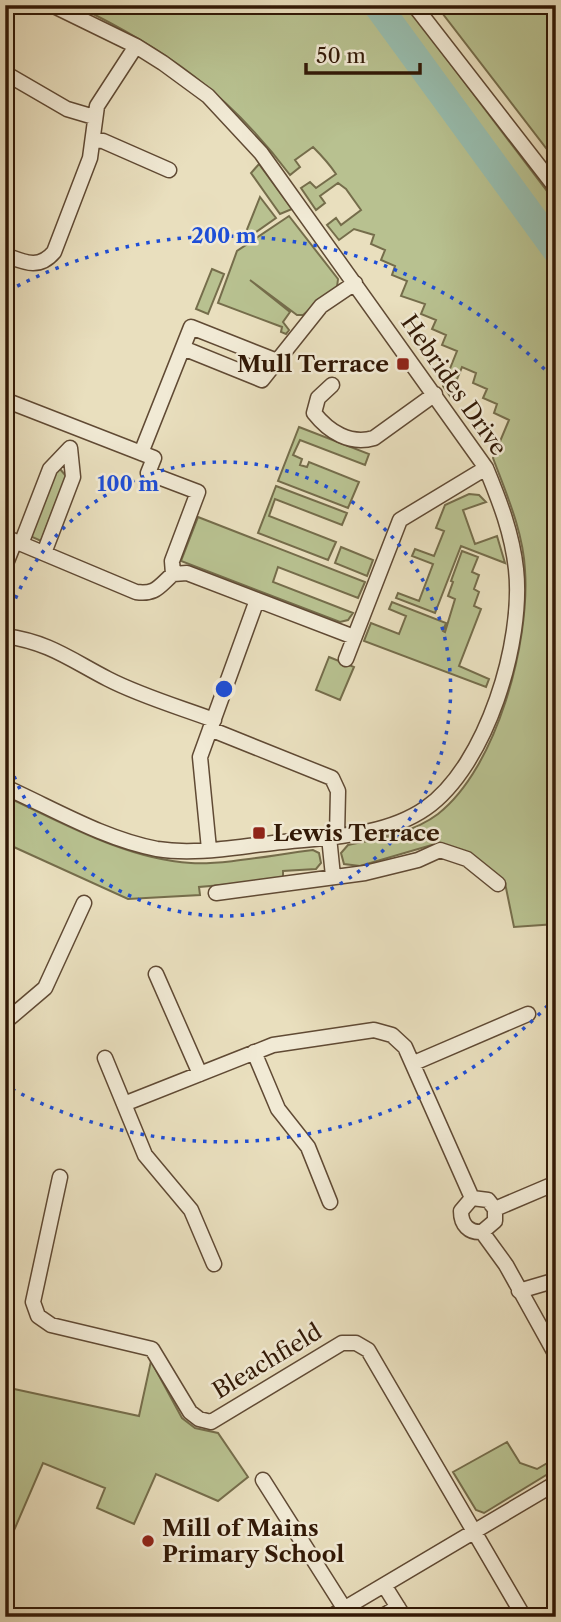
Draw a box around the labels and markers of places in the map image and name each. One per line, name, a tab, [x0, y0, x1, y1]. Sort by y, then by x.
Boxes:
place label: Mull Terrace	[237, 350, 389, 378]
marker: Mull Terrace	[395, 356, 411, 372]
centre of rings	[212, 677, 236, 701]
place label: Lewis Terrace	[273, 819, 440, 847]
marker: Lewis Terrace	[251, 825, 267, 841]
place label: Mill of Mains Primary School	[162, 1514, 344, 1568]
marker: Mill of Mains Primary School	[140, 1533, 156, 1549]

